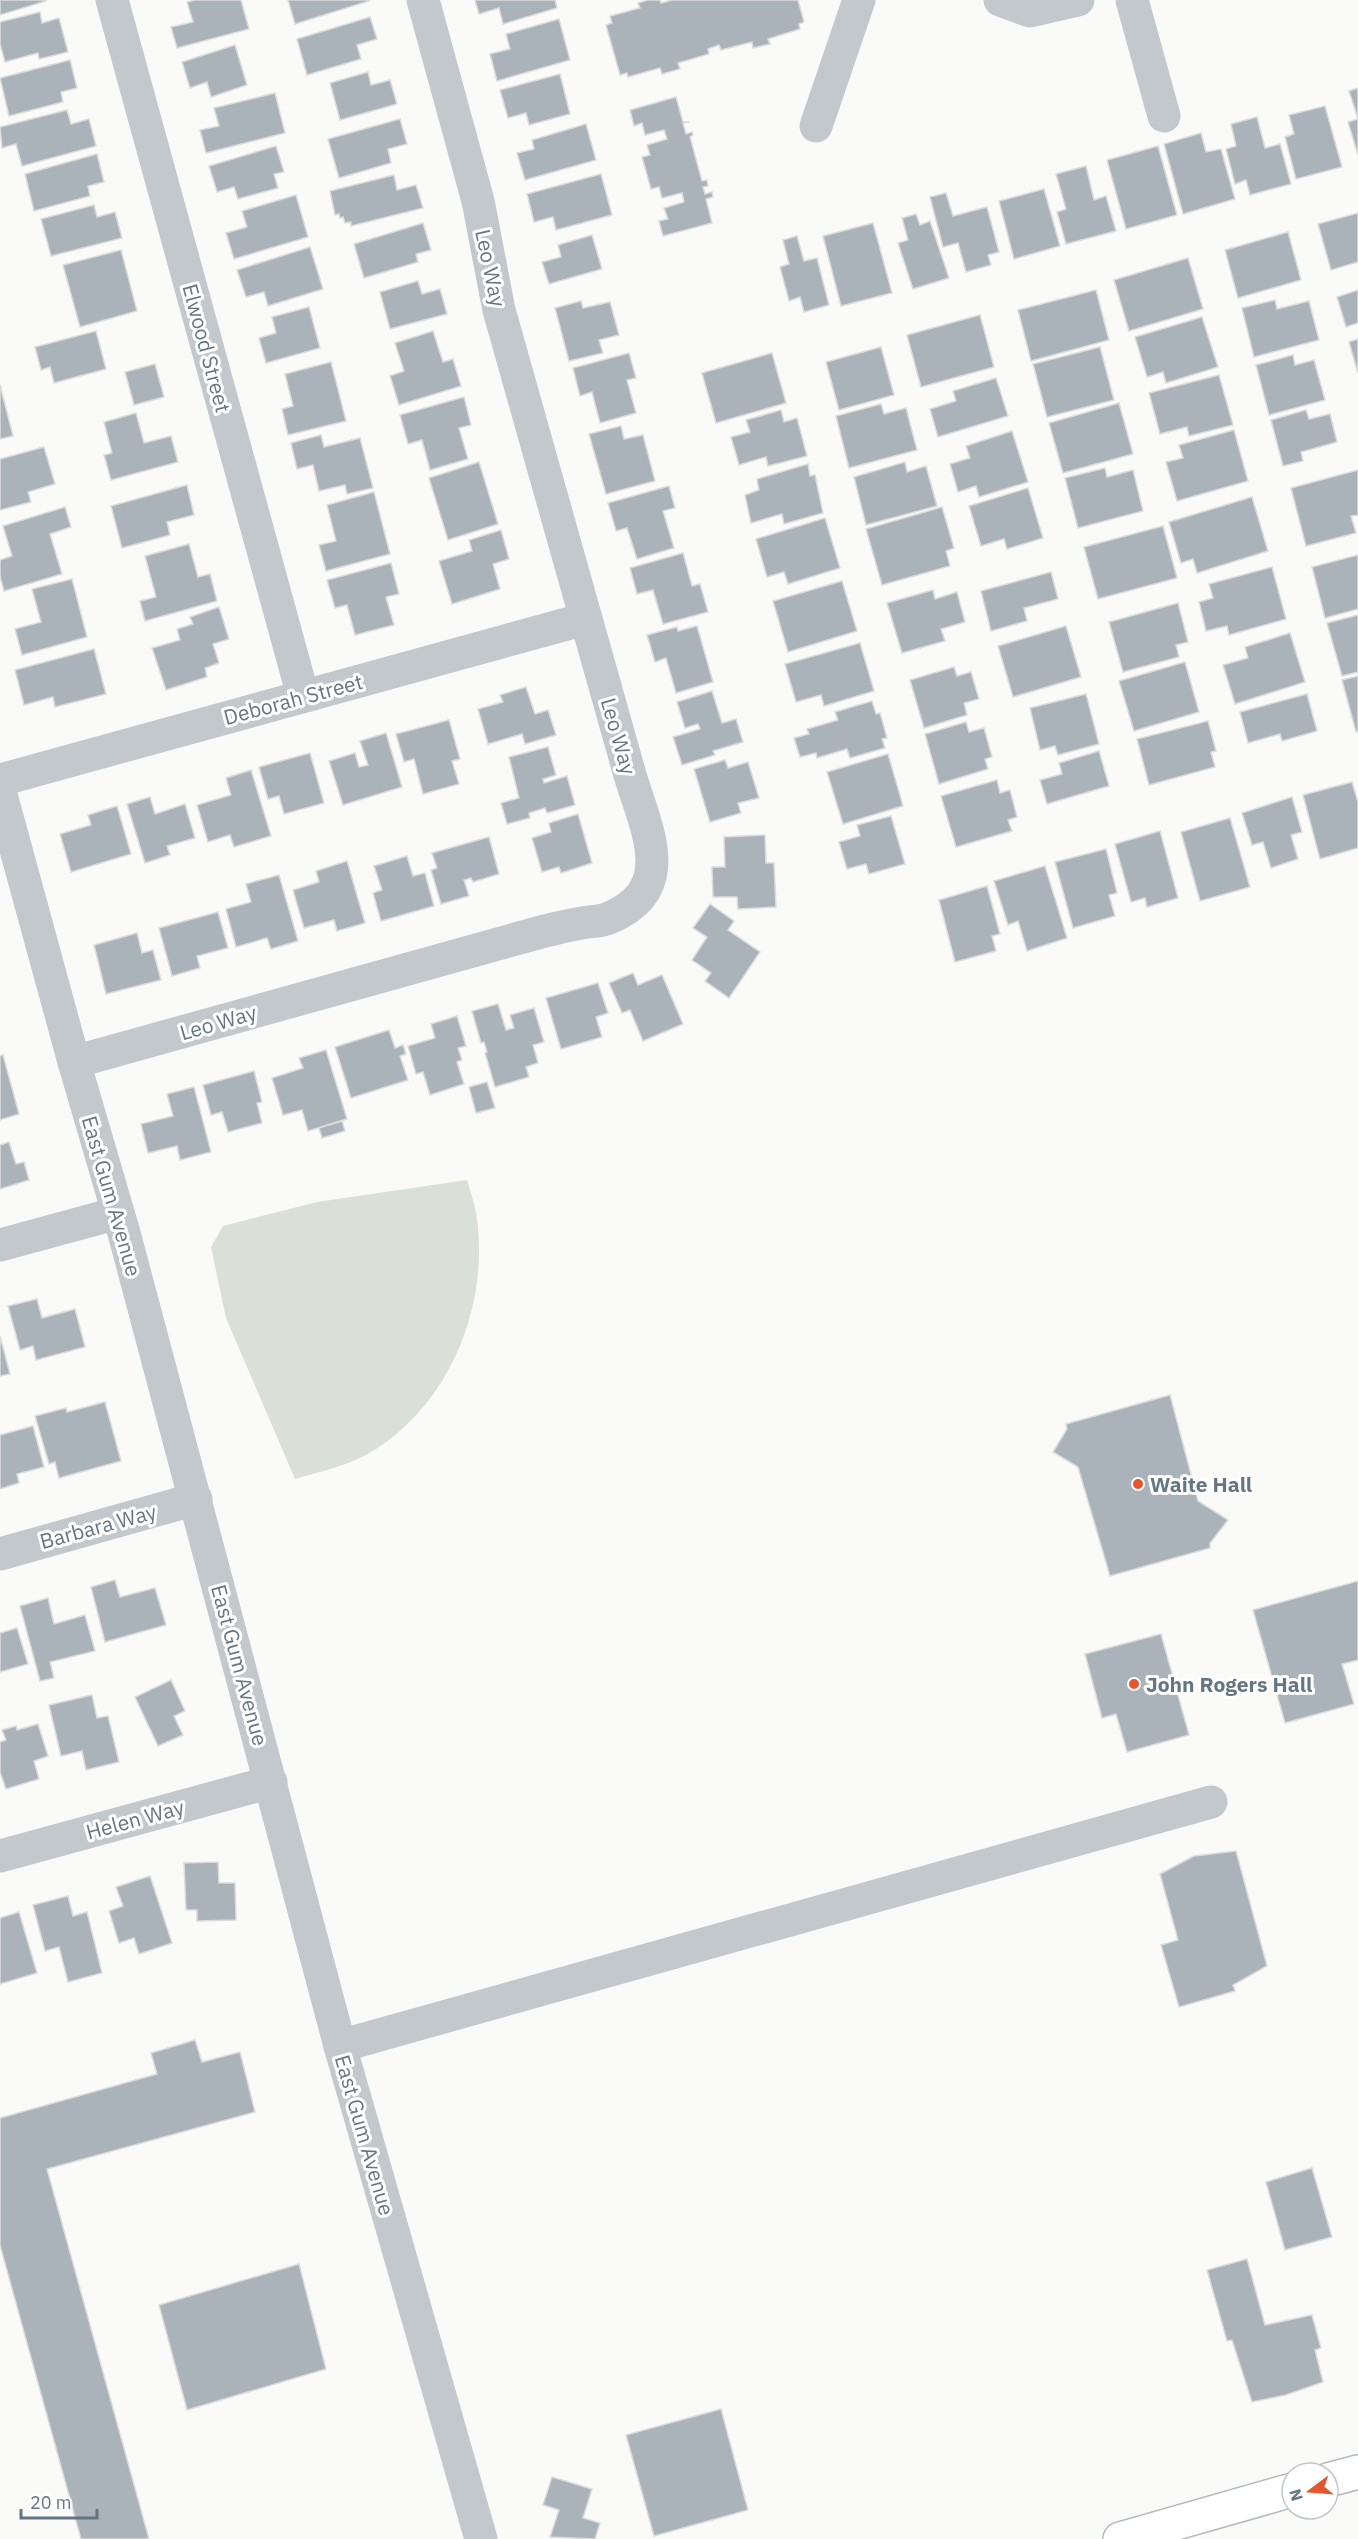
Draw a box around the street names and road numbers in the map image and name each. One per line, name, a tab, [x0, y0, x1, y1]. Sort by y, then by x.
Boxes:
street label: Leo Way	[469, 227, 513, 310]
street label: Elwood Street	[176, 281, 238, 415]
street label: Deborah Street	[220, 667, 366, 731]
street label: Leo Way	[595, 694, 643, 778]
street label: Leo Way	[176, 998, 260, 1046]
street label: East Gum Avenue	[76, 1112, 148, 1280]
street label: Barbara Way	[36, 1497, 160, 1555]
street label: East Gum Avenue	[205, 1581, 275, 1749]
street label: Helen Way	[83, 1792, 188, 1846]
street label: East Gum Avenue	[329, 2051, 401, 2219]

